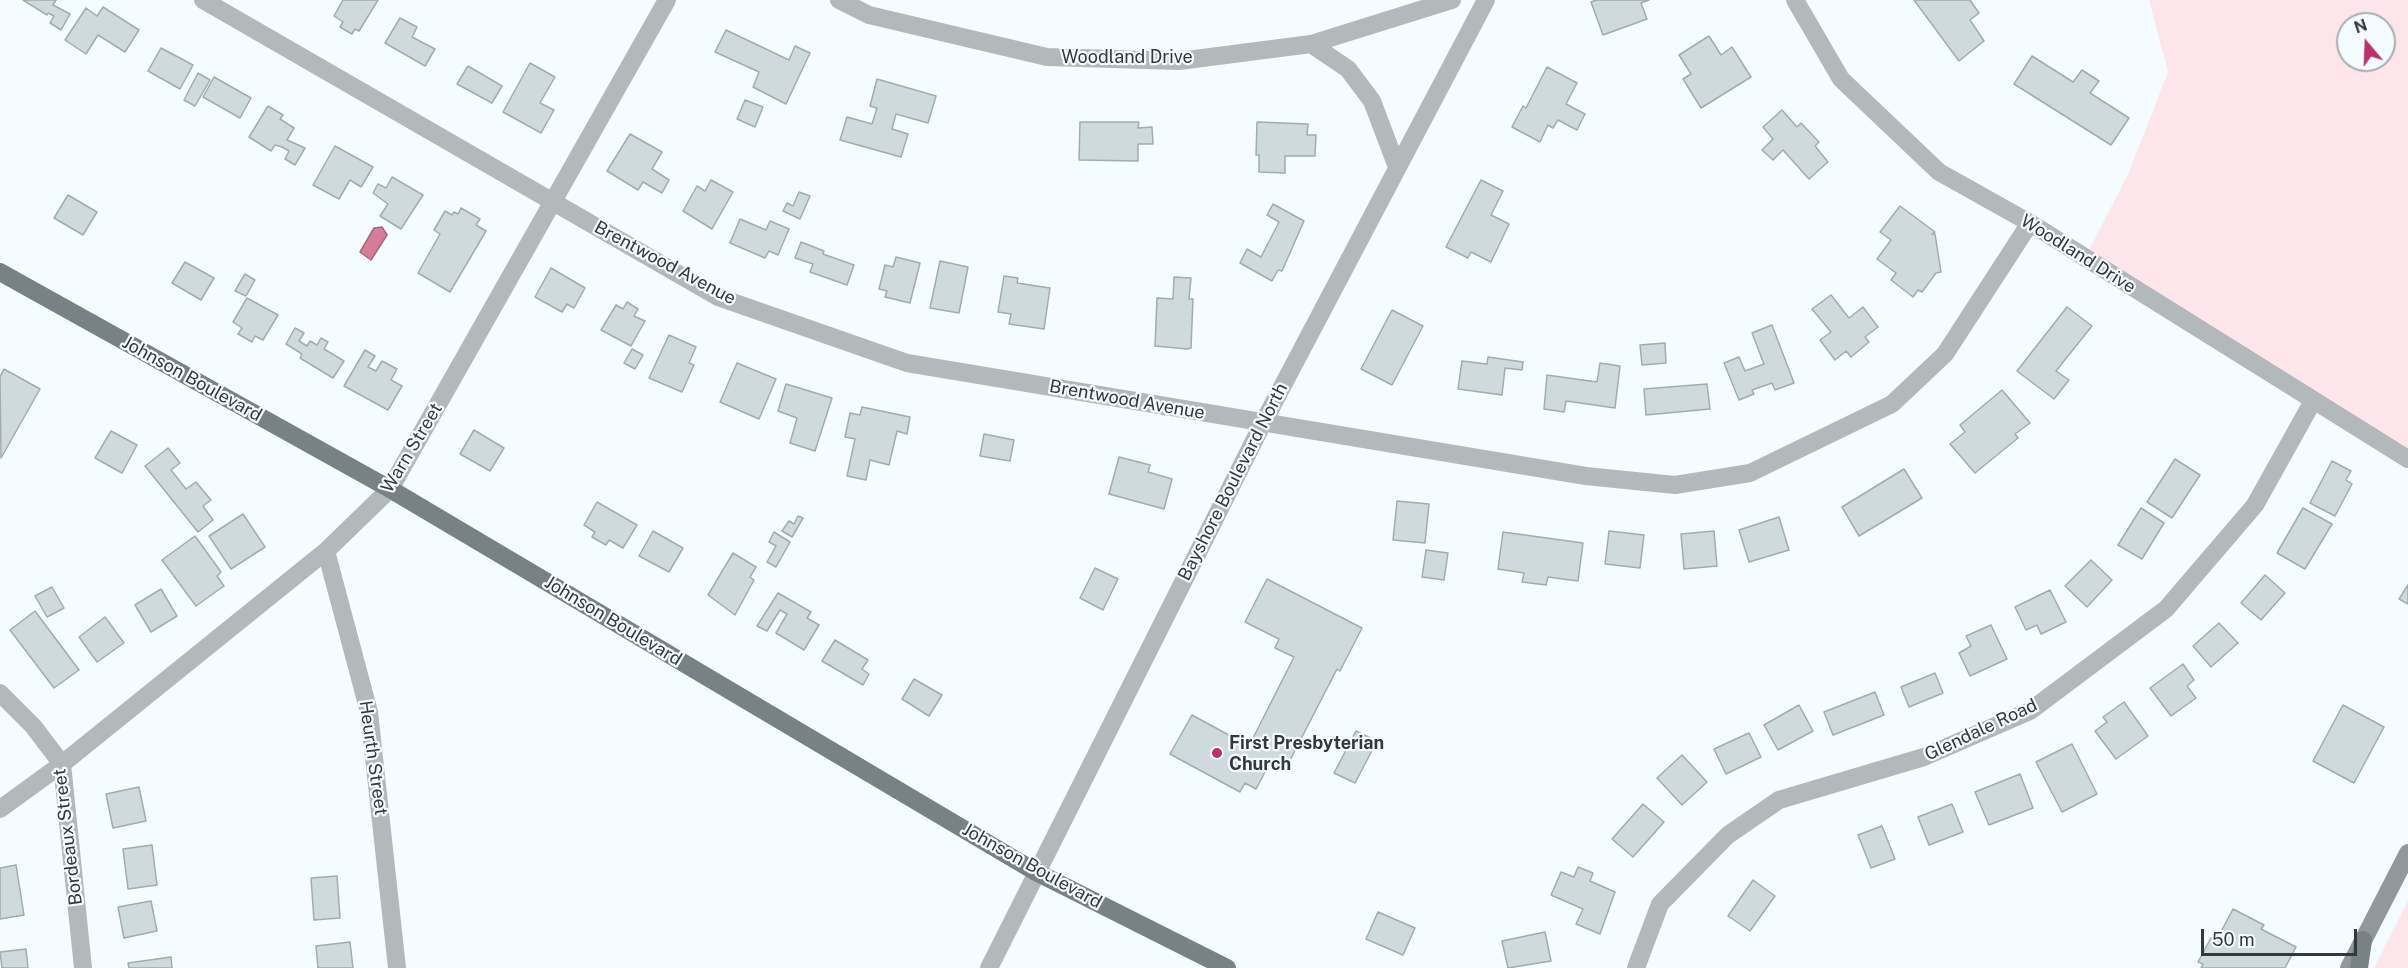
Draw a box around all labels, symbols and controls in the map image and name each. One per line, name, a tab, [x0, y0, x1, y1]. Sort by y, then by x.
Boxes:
north arrow	[2336, 12, 2396, 72]
text: N	[2352, 15, 2370, 37]
street label: Woodland Drive	[1061, 46, 1193, 68]
street label: Woodland Drive	[2017, 210, 2139, 298]
street label: Brentwood Avenue	[590, 217, 740, 309]
street label: Johnson Boulevard	[118, 332, 266, 426]
street label: Brentwood Avenue	[1048, 376, 1206, 424]
street label: Bayshore Boulevard North	[1174, 380, 1292, 584]
street label: Warn Street	[377, 399, 447, 497]
street label: Johnson Boulevard	[540, 572, 686, 670]
street label: Glendale Road	[1921, 695, 2041, 765]
street label: Heurth Street	[354, 699, 392, 817]
place label: First Presbyterian Church	[1229, 732, 1384, 774]
marker: First Presbyterian Church	[1210, 746, 1224, 760]
street label: Bordeaux Street	[49, 767, 87, 907]
street label: Johnson Boulevard	[958, 819, 1106, 913]
scale bar	[2204, 917, 2360, 955]
text: 50 m	[2212, 929, 2255, 950]

